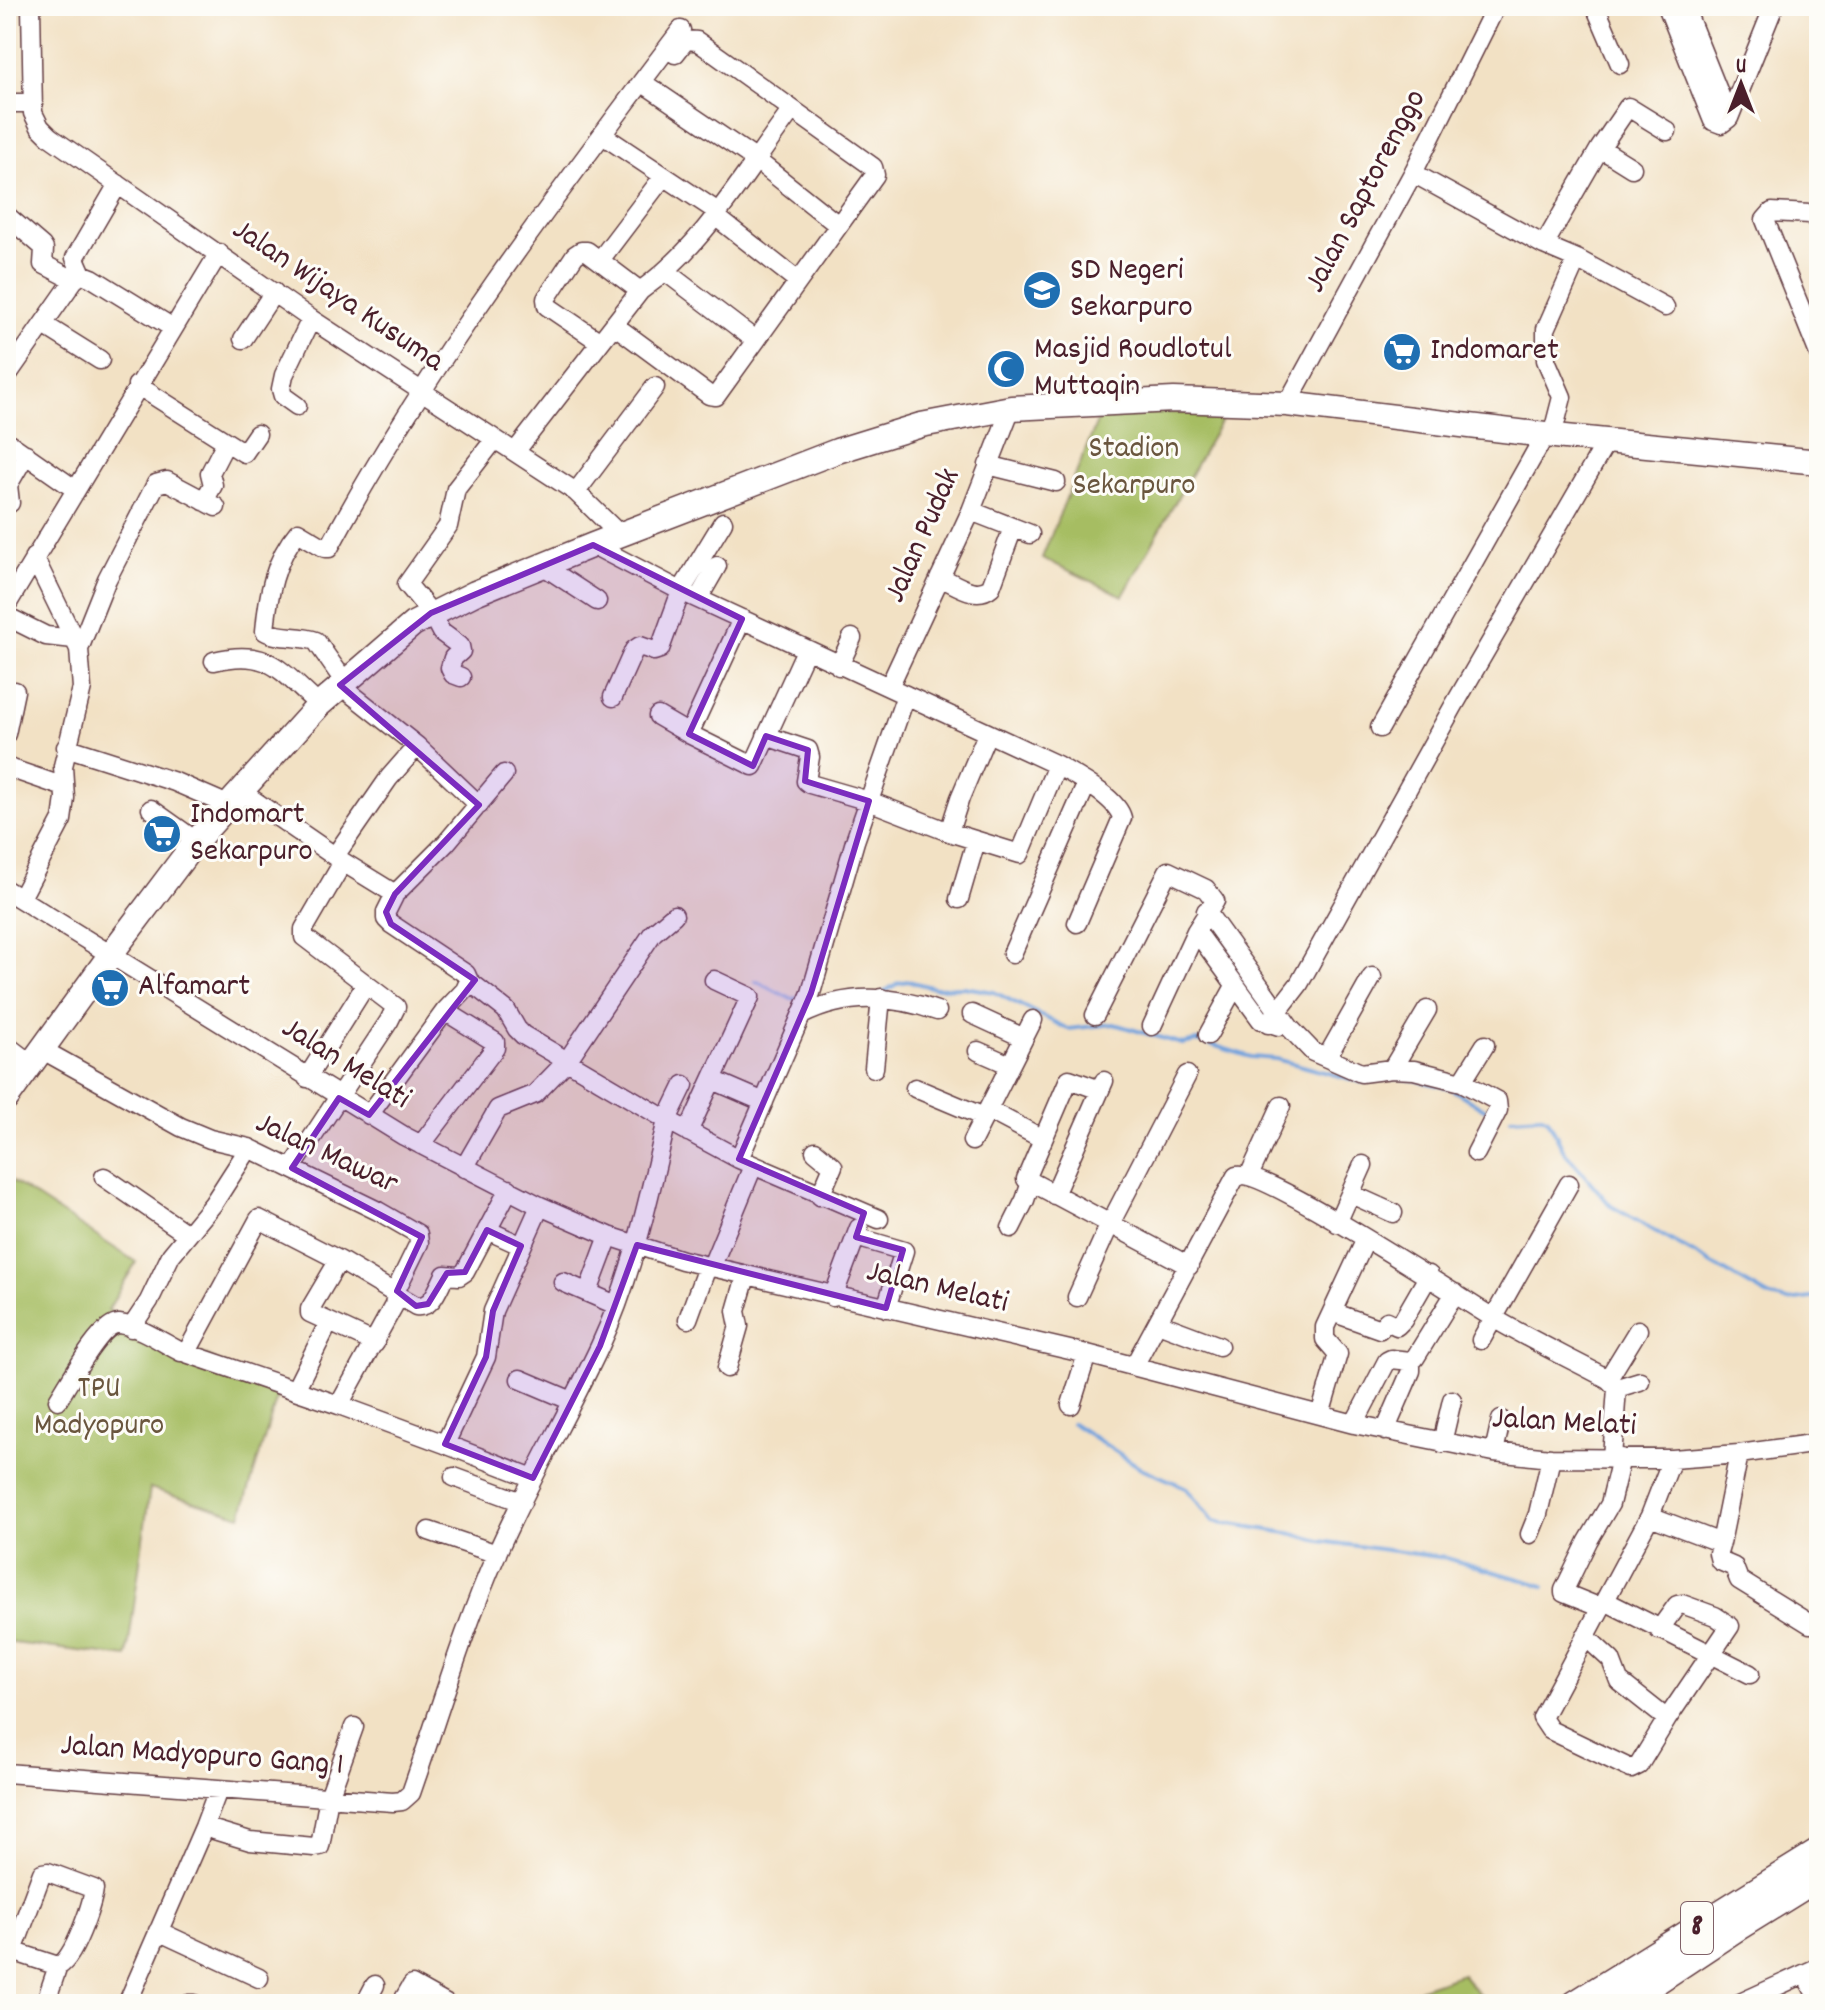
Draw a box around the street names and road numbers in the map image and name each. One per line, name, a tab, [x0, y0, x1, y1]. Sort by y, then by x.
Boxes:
street label: Jalan Saptorenggo	[1294, 82, 1440, 302]
street label: Jalan Wijaya Kusuma	[222, 209, 453, 386]
street label: Jalan Pudak	[874, 461, 974, 611]
street label: Jalan Melati	[272, 1007, 419, 1123]
street label: Jalan Mawar	[247, 1102, 405, 1208]
street label: Jalan Melati	[861, 1250, 1013, 1328]
street label: Jalan Melati	[1491, 1397, 1638, 1451]
street label: Jalan Madyopuro Gang 1	[59, 1724, 345, 1790]
road number: 8	[1681, 1902, 1713, 1954]

